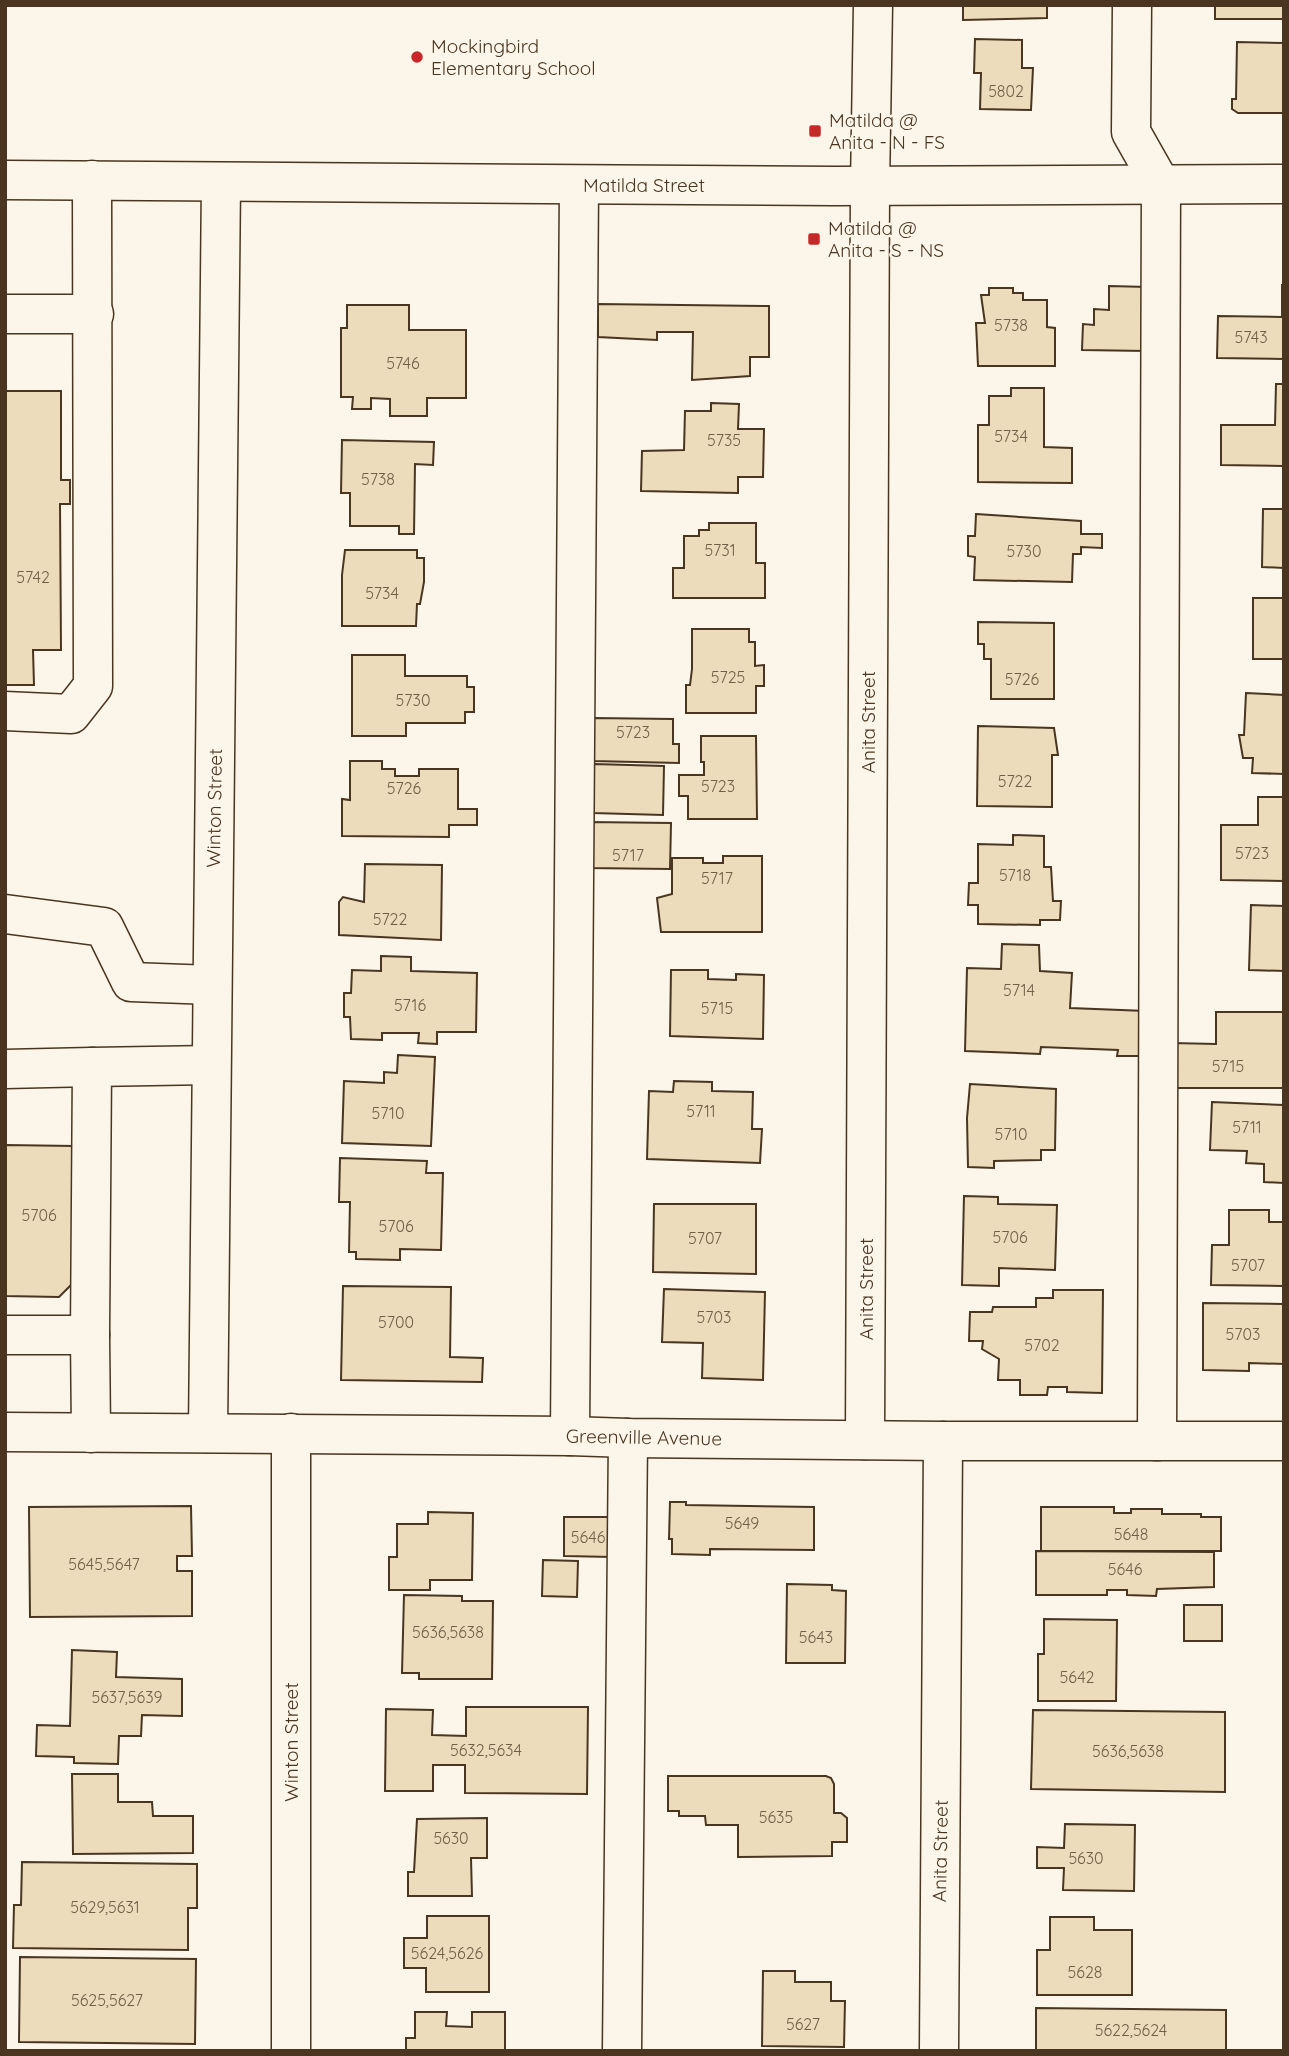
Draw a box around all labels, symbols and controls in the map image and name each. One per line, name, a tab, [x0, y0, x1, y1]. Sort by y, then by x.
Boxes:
place label: Mockingbird Elementary School	[431, 34, 596, 80]
marker: Mockingbird Elementary School	[409, 49, 425, 65]
house number: 5802	[988, 81, 1024, 101]
place label: Matilda @ Anita - N - FS	[829, 108, 945, 154]
marker: Matilda @ Anita - N - FS	[807, 123, 823, 139]
street label: Matilda Street	[583, 173, 705, 197]
place label: Matilda @ Anita - S - NS	[828, 216, 944, 262]
marker: Matilda @ Anita - S - NS	[806, 231, 822, 247]
house number: 5738	[994, 315, 1028, 335]
house number: 5743	[1234, 327, 1268, 347]
house number: 5746	[386, 353, 420, 373]
house number: 5734	[994, 426, 1028, 446]
house number: 5735	[707, 430, 741, 450]
house number: 5738	[361, 469, 395, 489]
house number: 5731	[704, 540, 736, 560]
house number: 5730	[1007, 541, 1041, 561]
house number: 5742	[16, 567, 50, 587]
house number: 5734	[365, 583, 399, 603]
house number: 5725	[711, 667, 745, 687]
house number: 5726	[1005, 669, 1040, 689]
street label: Anita Street	[856, 671, 880, 773]
house number: 5730	[396, 690, 430, 710]
house number: 5723	[616, 722, 650, 742]
street label: Winton Street	[201, 748, 227, 868]
house number: 5722	[998, 771, 1032, 791]
house number: 5723	[701, 776, 735, 796]
house number: 5726	[387, 778, 422, 798]
house number: 5723	[1235, 843, 1269, 863]
house number: 5717	[612, 845, 644, 865]
house number: 5718	[999, 865, 1031, 885]
house number: 5717	[701, 868, 733, 888]
house number: 5722	[373, 909, 407, 929]
house number: 5714	[1003, 980, 1035, 1000]
house number: 5716	[394, 995, 426, 1015]
house number: 5715	[701, 998, 733, 1018]
house number: 5715	[1212, 1056, 1244, 1076]
house number: 5711	[686, 1101, 716, 1121]
house number: 5710	[371, 1103, 405, 1123]
house number: 5711	[1232, 1117, 1262, 1137]
house number: 5710	[994, 1124, 1028, 1144]
house number: 5706	[21, 1205, 57, 1225]
house number: 5706	[378, 1216, 414, 1236]
house number: 5706	[992, 1227, 1028, 1247]
house number: 5707	[688, 1228, 722, 1248]
street label: Anita Street	[854, 1238, 878, 1340]
house number: 5707	[1231, 1255, 1265, 1275]
house number: 5703	[697, 1307, 731, 1327]
house number: 5700	[378, 1312, 414, 1332]
house number: 5703	[1226, 1324, 1260, 1344]
house number: 5702	[1024, 1335, 1060, 1355]
street label: Greenville Avenue	[566, 1424, 722, 1450]
house number: 5649	[725, 1513, 759, 1533]
house number: 5648	[1114, 1524, 1148, 1544]
house number: 5646	[571, 1527, 606, 1547]
house number: 5645,5647	[68, 1554, 140, 1574]
house number: 5646	[1108, 1559, 1143, 1579]
house number: 5636,5638	[412, 1622, 484, 1642]
house number: 5643	[799, 1627, 833, 1647]
house number: 5642	[1060, 1667, 1095, 1687]
street label: Winton Street	[279, 1682, 303, 1802]
house number: 5637,5639	[92, 1687, 163, 1707]
house number: 5632,5634	[450, 1740, 522, 1760]
house number: 5636,5638	[1092, 1741, 1164, 1761]
street label: Anita Street	[927, 1800, 953, 1902]
house number: 5635	[759, 1807, 793, 1827]
house number: 5630	[433, 1828, 469, 1848]
house number: 5630	[1068, 1848, 1104, 1868]
house number: 5629,5631	[70, 1897, 140, 1917]
house number: 5624,5626	[411, 1943, 484, 1963]
house number: 5628	[1068, 1962, 1102, 1982]
house number: 5625,5627	[71, 1990, 143, 2010]
house number: 5627	[786, 2014, 820, 2034]
house number: 5622,5624	[1095, 2020, 1167, 2040]

